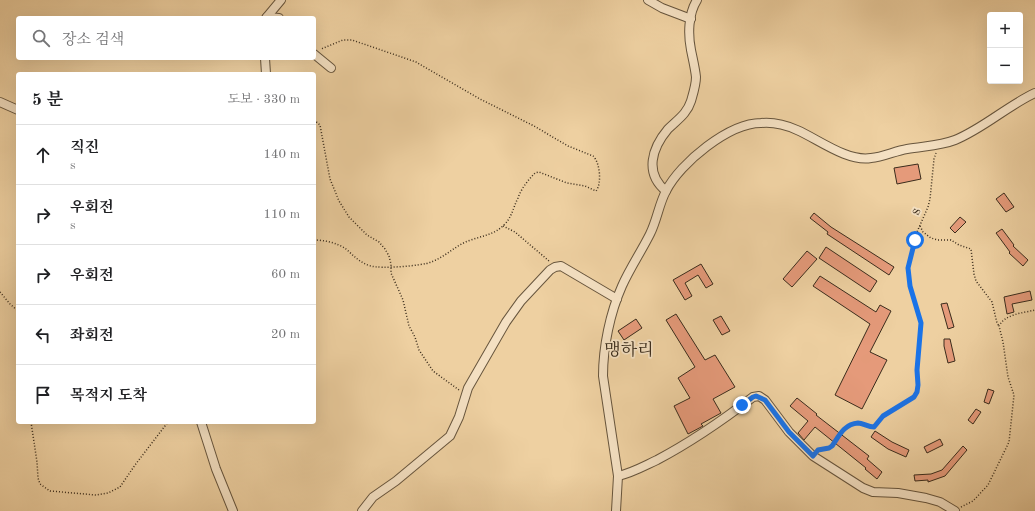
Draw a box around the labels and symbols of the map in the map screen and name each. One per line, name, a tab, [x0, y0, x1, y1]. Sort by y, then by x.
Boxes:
street label: s	[908, 206, 925, 218]
route start	[906, 231, 924, 249]
district label: 맹하리	[604, 341, 654, 359]
route end	[733, 396, 751, 414]

